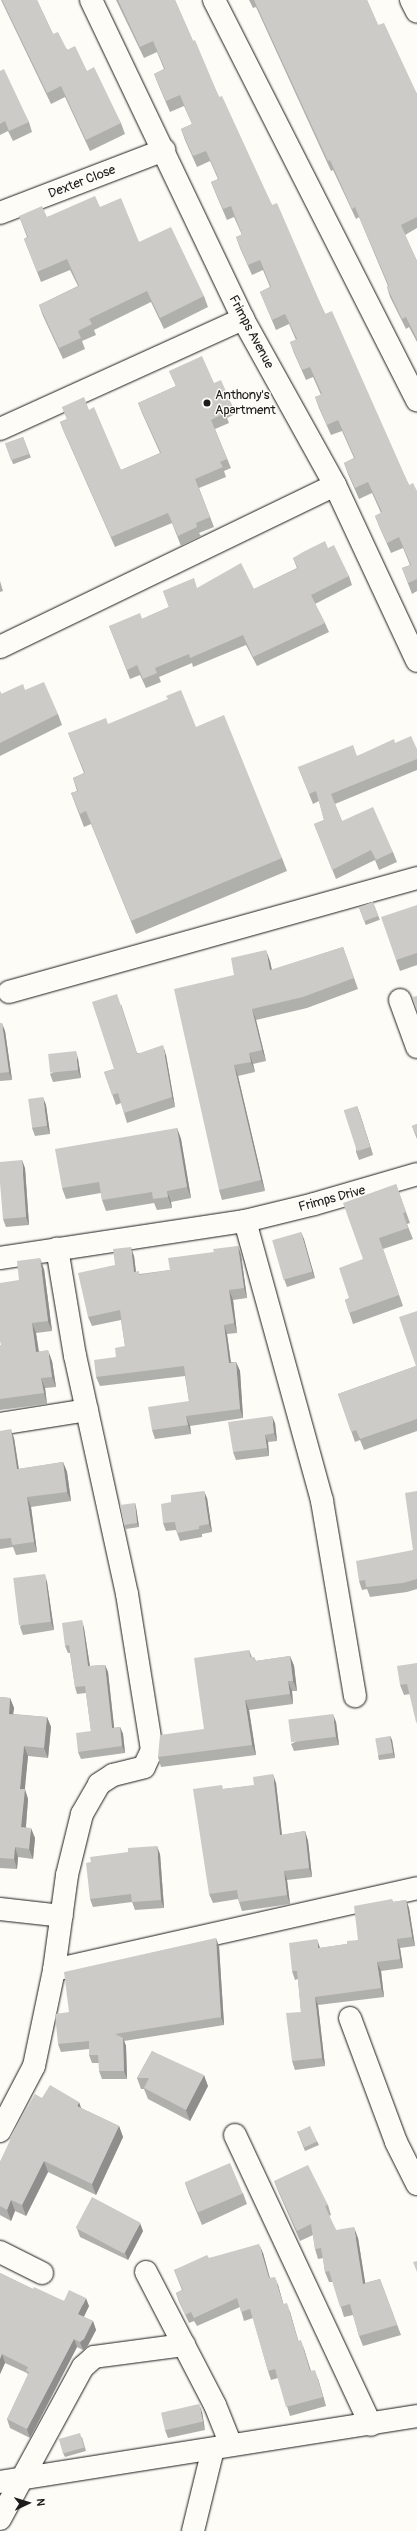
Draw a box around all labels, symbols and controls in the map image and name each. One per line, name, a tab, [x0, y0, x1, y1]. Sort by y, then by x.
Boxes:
street label: Dexter Close	[46, 162, 118, 202]
street label: Frimps Avenue	[225, 293, 277, 371]
place label: Anthony's Apartment	[215, 388, 276, 419]
marker: Anthony's Apartment	[202, 398, 212, 408]
street label: Frimps Drive	[297, 1183, 367, 1215]
north arrow	[8, 2483, 48, 2523]
text: N	[34, 2498, 47, 2506]

